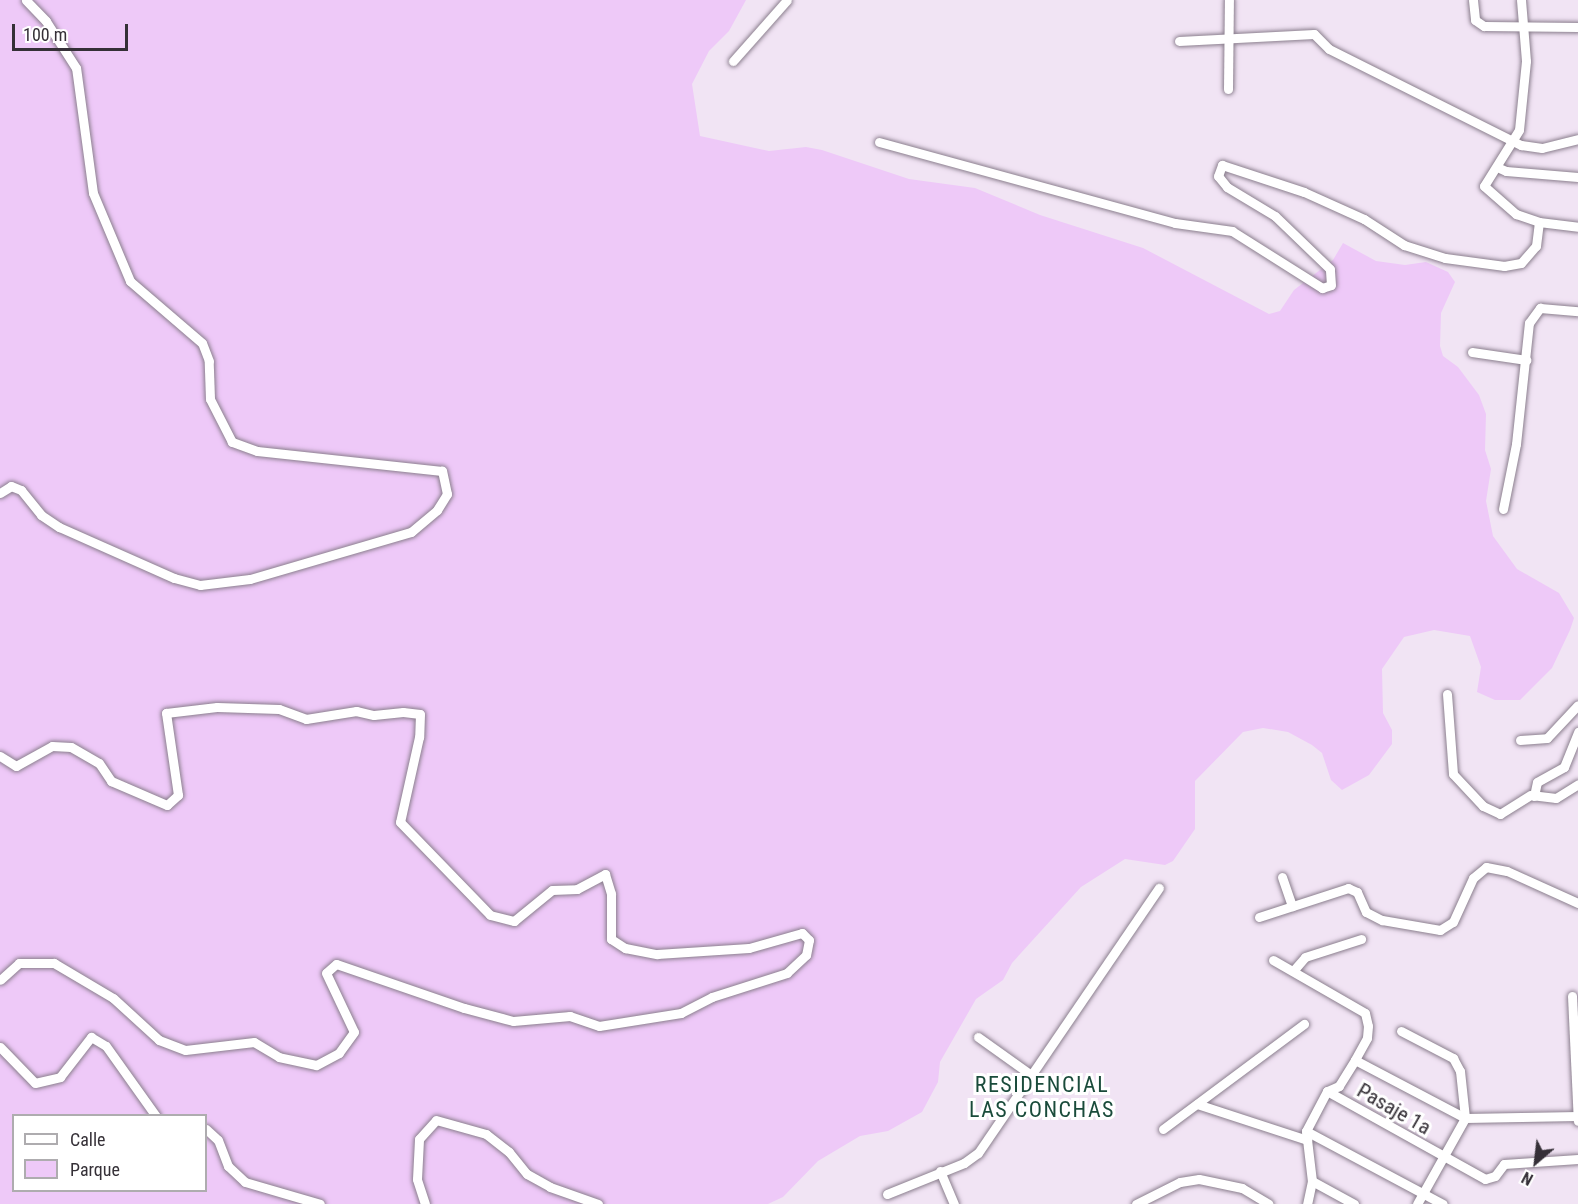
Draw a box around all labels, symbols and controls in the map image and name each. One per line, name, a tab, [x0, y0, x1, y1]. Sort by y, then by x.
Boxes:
scale bar	[15, 12, 130, 50]
text: 100 m	[23, 24, 67, 45]
district label: RESIDENCIAL LAS CONCHAS	[969, 1071, 1115, 1122]
street label: Pasaje 1a	[1353, 1078, 1435, 1140]
legend	[12, 1114, 207, 1192]
text: Calle	[70, 1129, 106, 1150]
north arrow	[1506, 1132, 1566, 1192]
text: Parque	[70, 1159, 120, 1180]
text: N	[1519, 1168, 1536, 1189]

